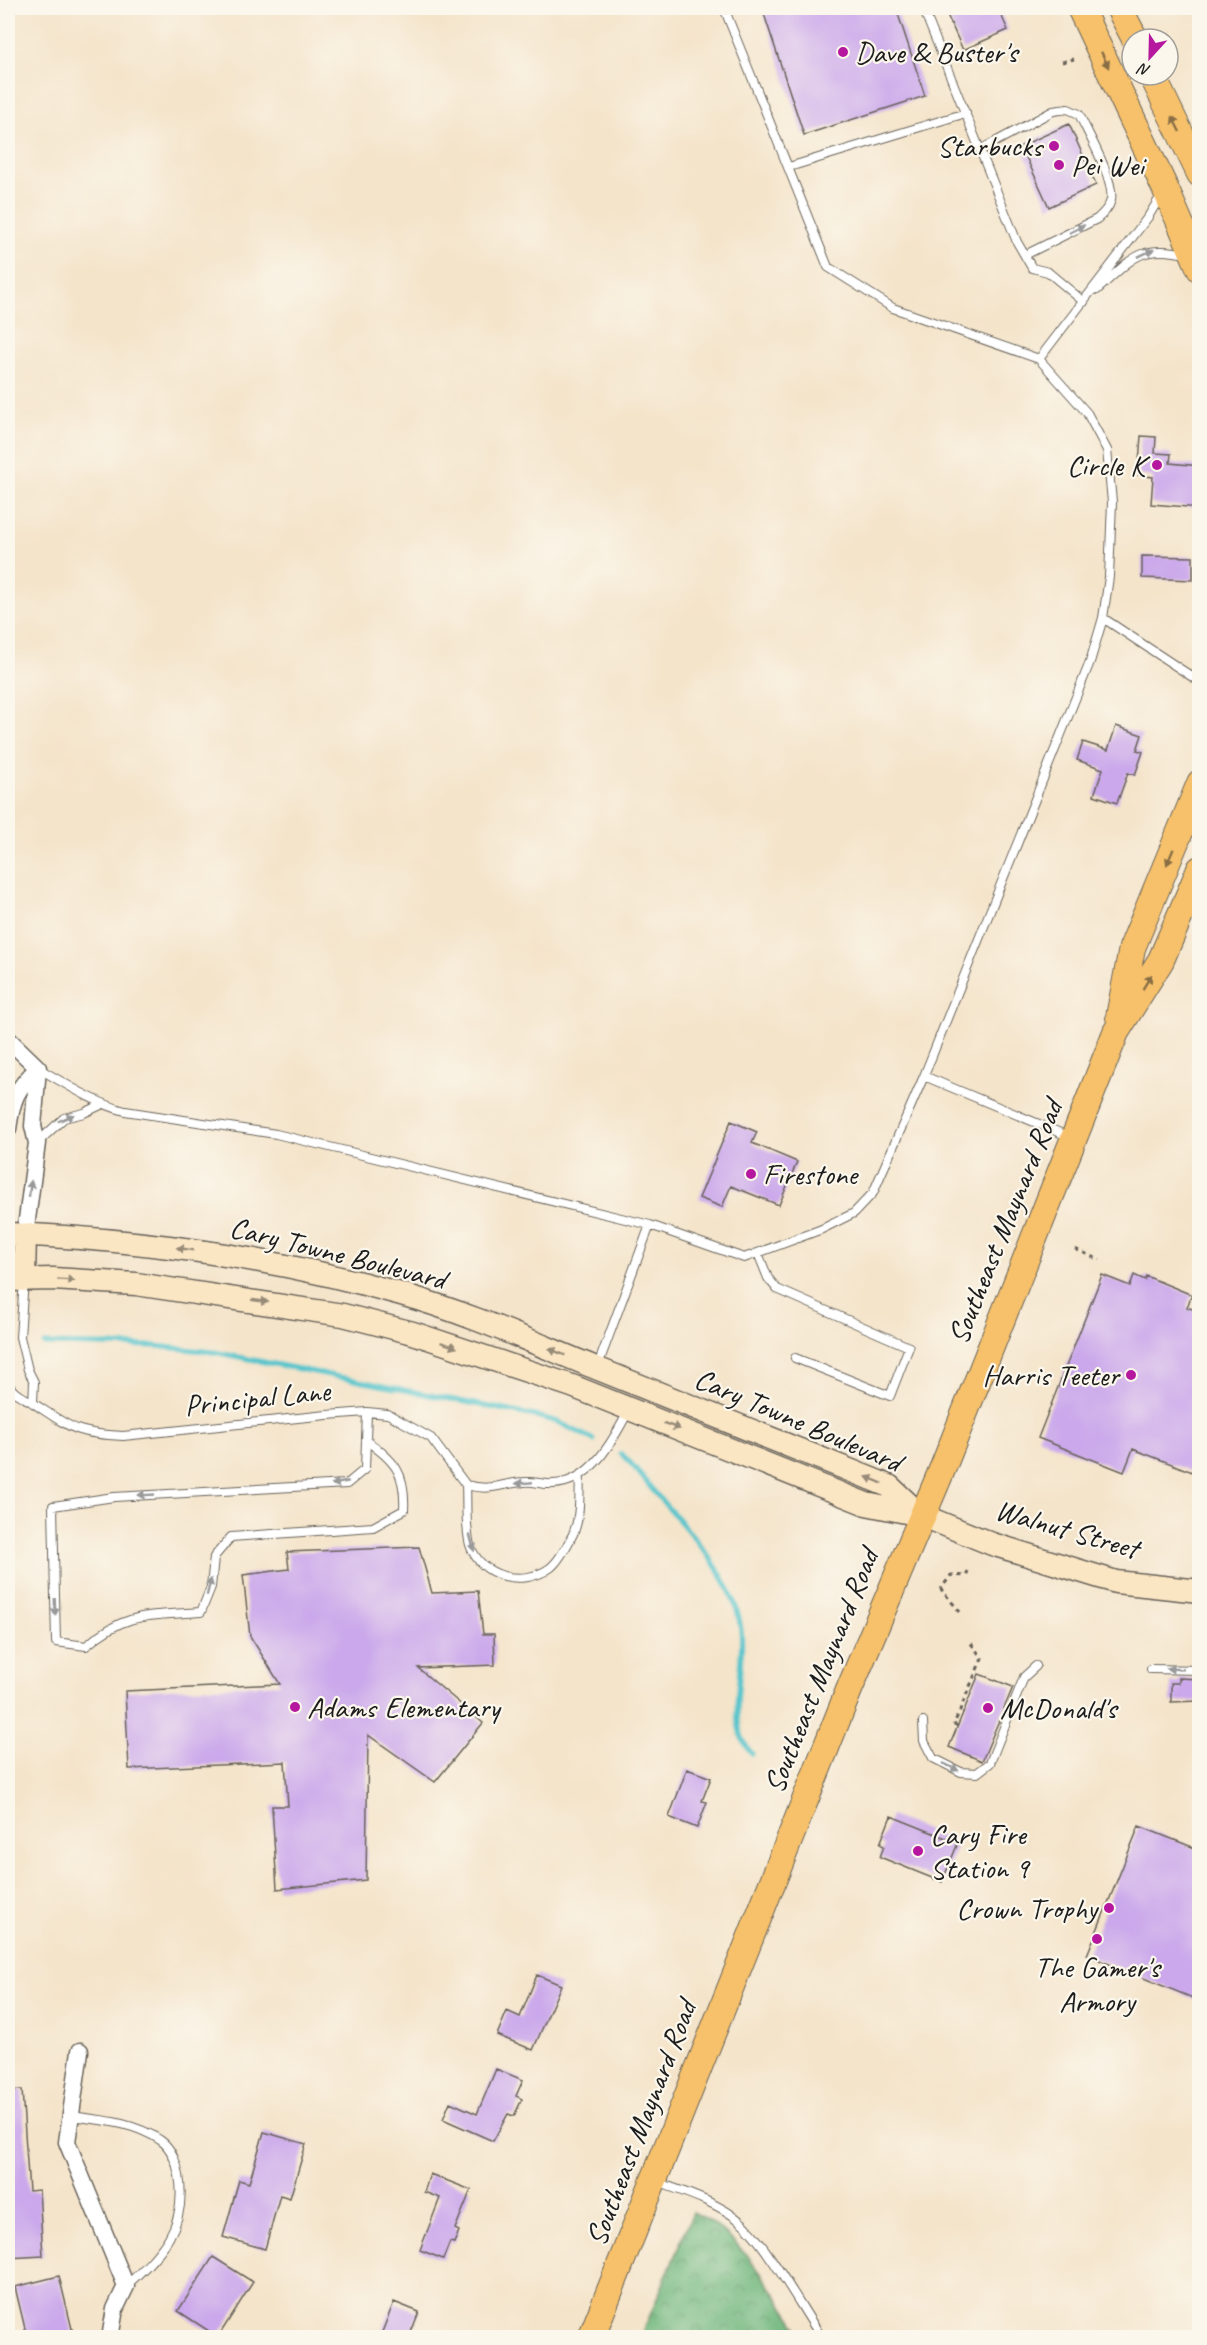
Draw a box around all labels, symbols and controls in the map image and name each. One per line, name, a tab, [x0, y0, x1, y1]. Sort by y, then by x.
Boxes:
north arrow	[1120, 27, 1180, 87]
place label: Dave & Buster's	[855, 33, 1020, 71]
marker: Dave & Buster's	[836, 45, 850, 59]
one-way arrow	[1100, 52, 1109, 69]
text: N	[1134, 58, 1153, 81]
one-way arrow	[1171, 116, 1180, 133]
place label: Starbucks	[937, 127, 1045, 165]
marker: Starbucks	[1047, 139, 1061, 153]
place label: Pei Wei	[1071, 146, 1147, 184]
marker: Pei Wei	[1052, 158, 1066, 172]
one-way arrow	[1069, 224, 1086, 234]
one-way arrow	[1137, 249, 1154, 258]
place label: Circle K	[1067, 446, 1151, 484]
marker: Circle K	[1150, 458, 1164, 472]
one-way arrow	[1165, 848, 1175, 866]
one-way arrow	[1142, 974, 1153, 990]
street label: Southeast Maynard Road	[939, 1091, 1073, 1349]
one-way arrow	[57, 1113, 75, 1123]
place label: Firestone	[763, 1155, 859, 1193]
marker: Firestone	[744, 1167, 758, 1181]
one-way arrow	[26, 1179, 35, 1198]
street label: Cary Towne Boulevard	[226, 1208, 454, 1299]
one-way arrow	[176, 1245, 195, 1254]
one-way arrow	[56, 1275, 75, 1285]
one-way arrow	[250, 1297, 269, 1306]
one-way arrow	[440, 1341, 458, 1350]
one-way arrow	[548, 1347, 566, 1356]
place label: Harris Teeter	[982, 1356, 1121, 1394]
street label: Cary Towne Boulevard	[689, 1359, 911, 1482]
marker: Harris Teeter	[1124, 1368, 1138, 1382]
street label: Principal Lane	[182, 1371, 334, 1425]
one-way arrow	[663, 1422, 681, 1432]
one-way arrow	[865, 1475, 883, 1485]
one-way arrow	[514, 1478, 533, 1488]
one-way arrow	[330, 1479, 349, 1488]
one-way arrow	[136, 1490, 155, 1500]
street label: Walnut Street	[991, 1490, 1147, 1569]
one-way arrow	[468, 1534, 477, 1552]
street label: Southeast Maynard Road	[755, 1540, 889, 1798]
one-way arrow	[205, 1578, 215, 1596]
one-way arrow	[51, 1597, 60, 1616]
one-way arrow	[1166, 1665, 1185, 1674]
place label: Adams Elementary	[307, 1688, 502, 1726]
place label: McDonald's	[1000, 1689, 1119, 1727]
marker: Adams Elementary	[288, 1700, 302, 1714]
marker: McDonald's	[981, 1701, 995, 1715]
one-way arrow	[942, 1763, 959, 1772]
place label: Cary Fire Station 9	[930, 1815, 1031, 1887]
marker: Cary Fire Station 9	[911, 1844, 925, 1858]
place label: Crown Trophy	[956, 1889, 1100, 1927]
marker: Crown Trophy	[1102, 1901, 1116, 1915]
marker: The Gamer's Armory	[1090, 1932, 1104, 1946]
place label: The Gamer's Armory	[1035, 1948, 1162, 2020]
street label: Southeast Maynard Road	[577, 1991, 707, 2251]

